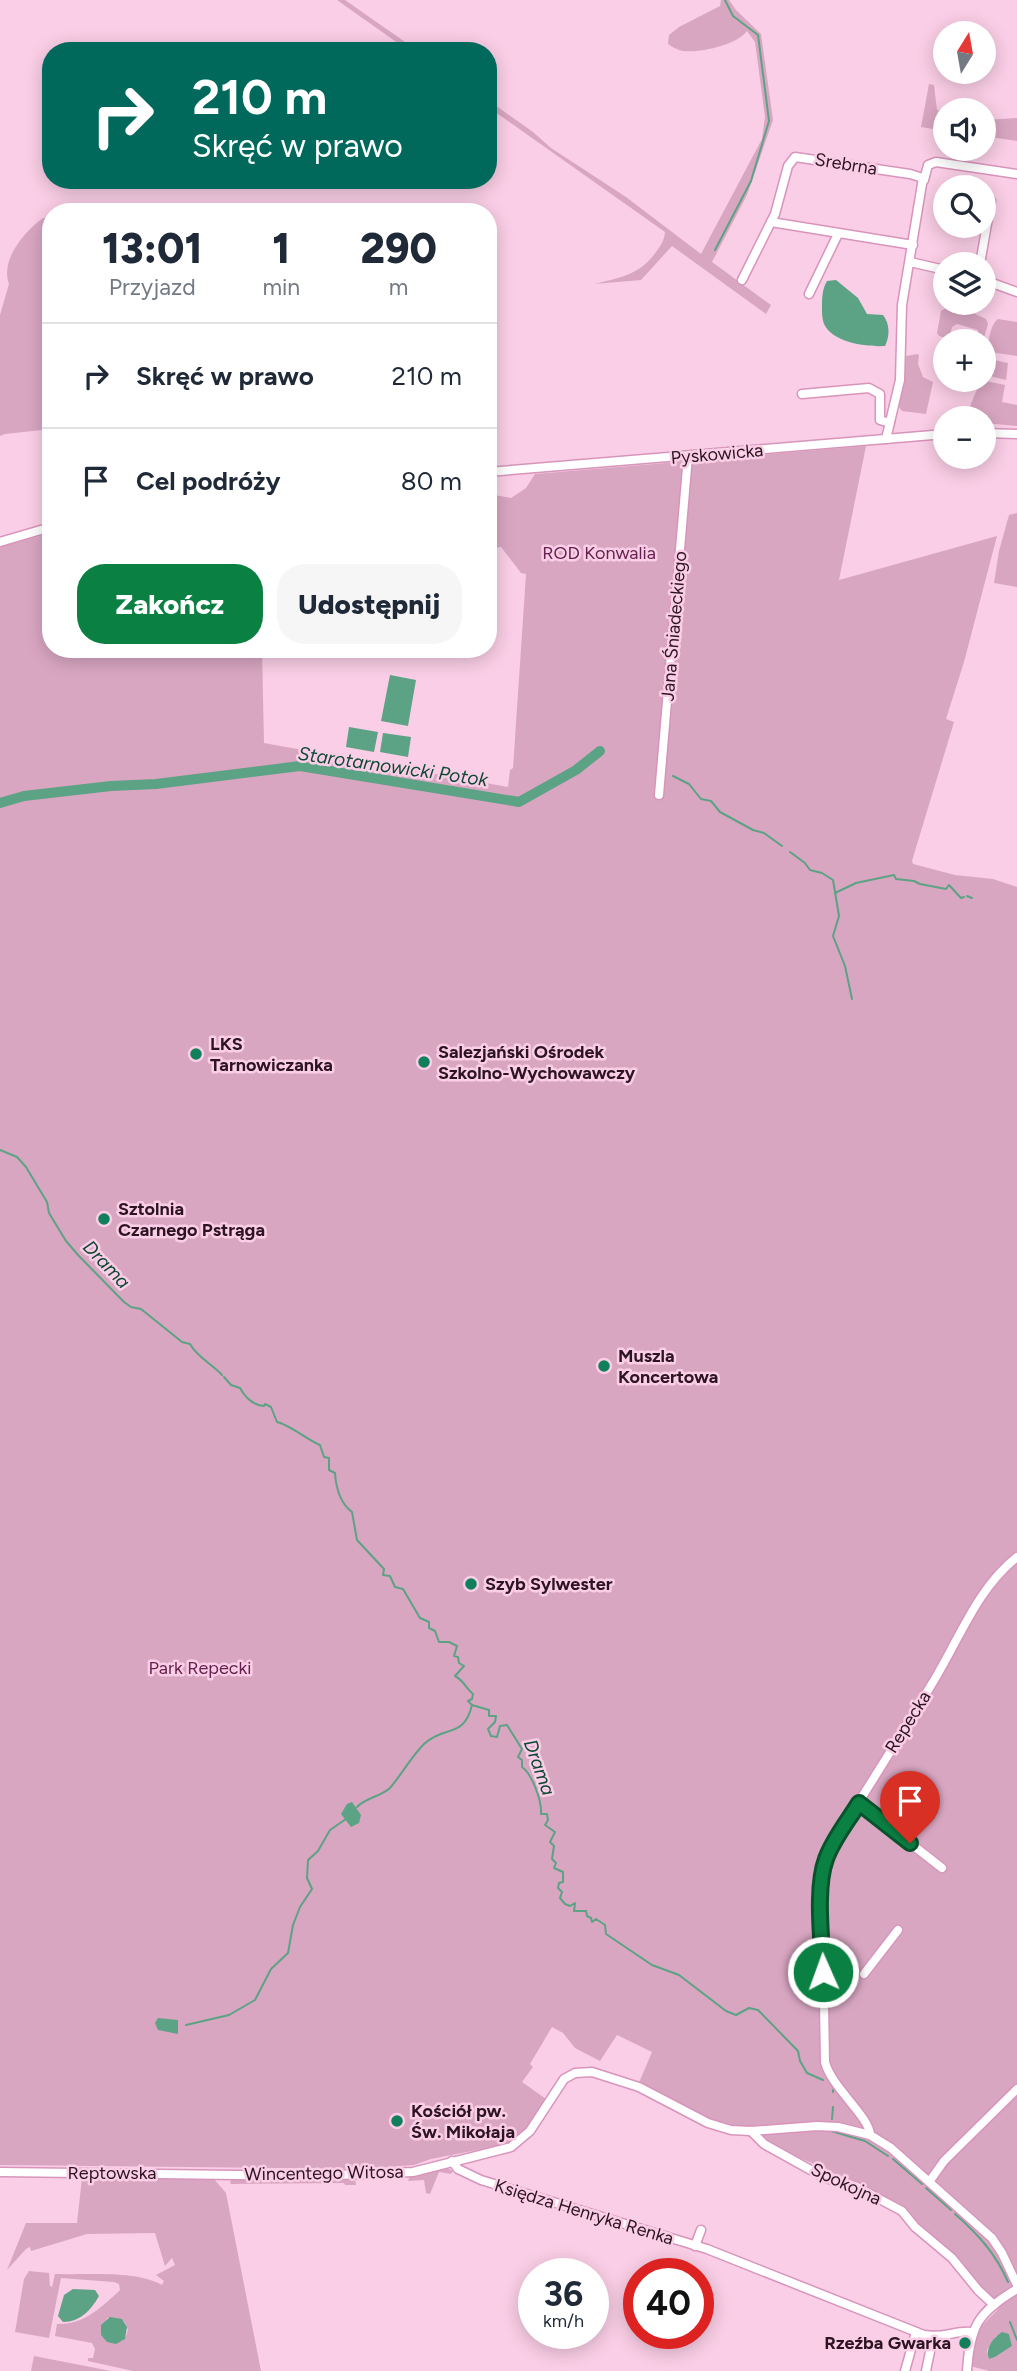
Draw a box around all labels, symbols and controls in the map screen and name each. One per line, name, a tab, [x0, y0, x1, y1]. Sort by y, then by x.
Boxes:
north arrow	[933, 21, 996, 84]
map controls	[933, 21, 996, 469]
text: 210 m	[192, 67, 327, 126]
icon: right	[77, 70, 168, 161]
button: sound	[933, 98, 996, 161]
text: Skręć w prawo	[192, 127, 403, 165]
street label: Srebrna	[813, 148, 879, 180]
button: search	[933, 175, 996, 238]
text: 13:01	[102, 223, 202, 274]
text: 1	[272, 223, 290, 274]
text: 290	[360, 223, 437, 274]
button: layers	[933, 252, 996, 315]
text: Przyjazd	[109, 273, 196, 301]
text: min	[262, 273, 300, 301]
text: m	[389, 273, 408, 301]
button: +	[933, 329, 996, 392]
icon: right	[77, 357, 115, 395]
text: Skręć w prawo	[136, 360, 314, 392]
text: 210 m	[392, 360, 462, 392]
button: −	[933, 406, 996, 469]
street label: Pyskowicka	[670, 439, 764, 469]
icon: arrive	[77, 462, 115, 500]
text: Cel podróży	[136, 465, 280, 497]
text: 80 m	[401, 465, 462, 497]
park label: ROD Konwalia	[542, 542, 656, 564]
street label: Jana Śniadeckiego	[656, 550, 692, 702]
button: Zakończ	[77, 564, 263, 644]
button: Udostępnij	[277, 564, 462, 644]
water label: Starotarnowicki Potok	[297, 742, 490, 791]
place label: LKS Tarnowiczanka	[210, 1033, 333, 1076]
place label: Salezjański Ośrodek Szkolno-Wychowawczy	[438, 1041, 636, 1084]
marker: LKS Tarnowiczanka	[188, 1046, 204, 1062]
marker: Salezjański Ośrodek Szkolno-Wychowawczy	[416, 1054, 432, 1070]
place label: Sztolnia Czarnego Pstrąga	[118, 1198, 265, 1241]
marker: Sztolnia Czarnego Pstrąga	[96, 1211, 112, 1227]
water label: Drama	[78, 1235, 135, 1293]
place label: Muszla Koncertowa	[618, 1345, 718, 1388]
marker: Muszla Koncertowa	[596, 1358, 612, 1374]
place label: Szyb Sylwester	[485, 1573, 613, 1595]
marker: Szyb Sylwester	[463, 1576, 479, 1592]
park label: Park Repecki	[149, 1657, 251, 1679]
street label: Repecka	[880, 1687, 936, 1757]
water label: Drama	[519, 1736, 560, 1798]
pin	[880, 1771, 940, 1843]
icon: arrive	[891, 1782, 929, 1820]
position arrow	[786, 1935, 860, 2009]
place label: Kościół pw. Św. Mikołaja	[411, 2100, 515, 2143]
marker: Kościół pw. Św. Mikołaja	[389, 2113, 405, 2129]
street label: Spokojna	[807, 2158, 885, 2210]
street label: Wincentego Witosa	[244, 2161, 404, 2185]
street label: Reptowska	[68, 2162, 156, 2184]
street label: Księdza Henryka Renka	[492, 2174, 676, 2250]
speed limit sign: 40	[623, 2258, 714, 2349]
text: 36	[544, 2273, 583, 2315]
text: km/h	[543, 2310, 584, 2332]
place label: Rzeźba Gwarka	[824, 2332, 951, 2354]
marker: Rzeźba Gwarka	[957, 2335, 973, 2351]

